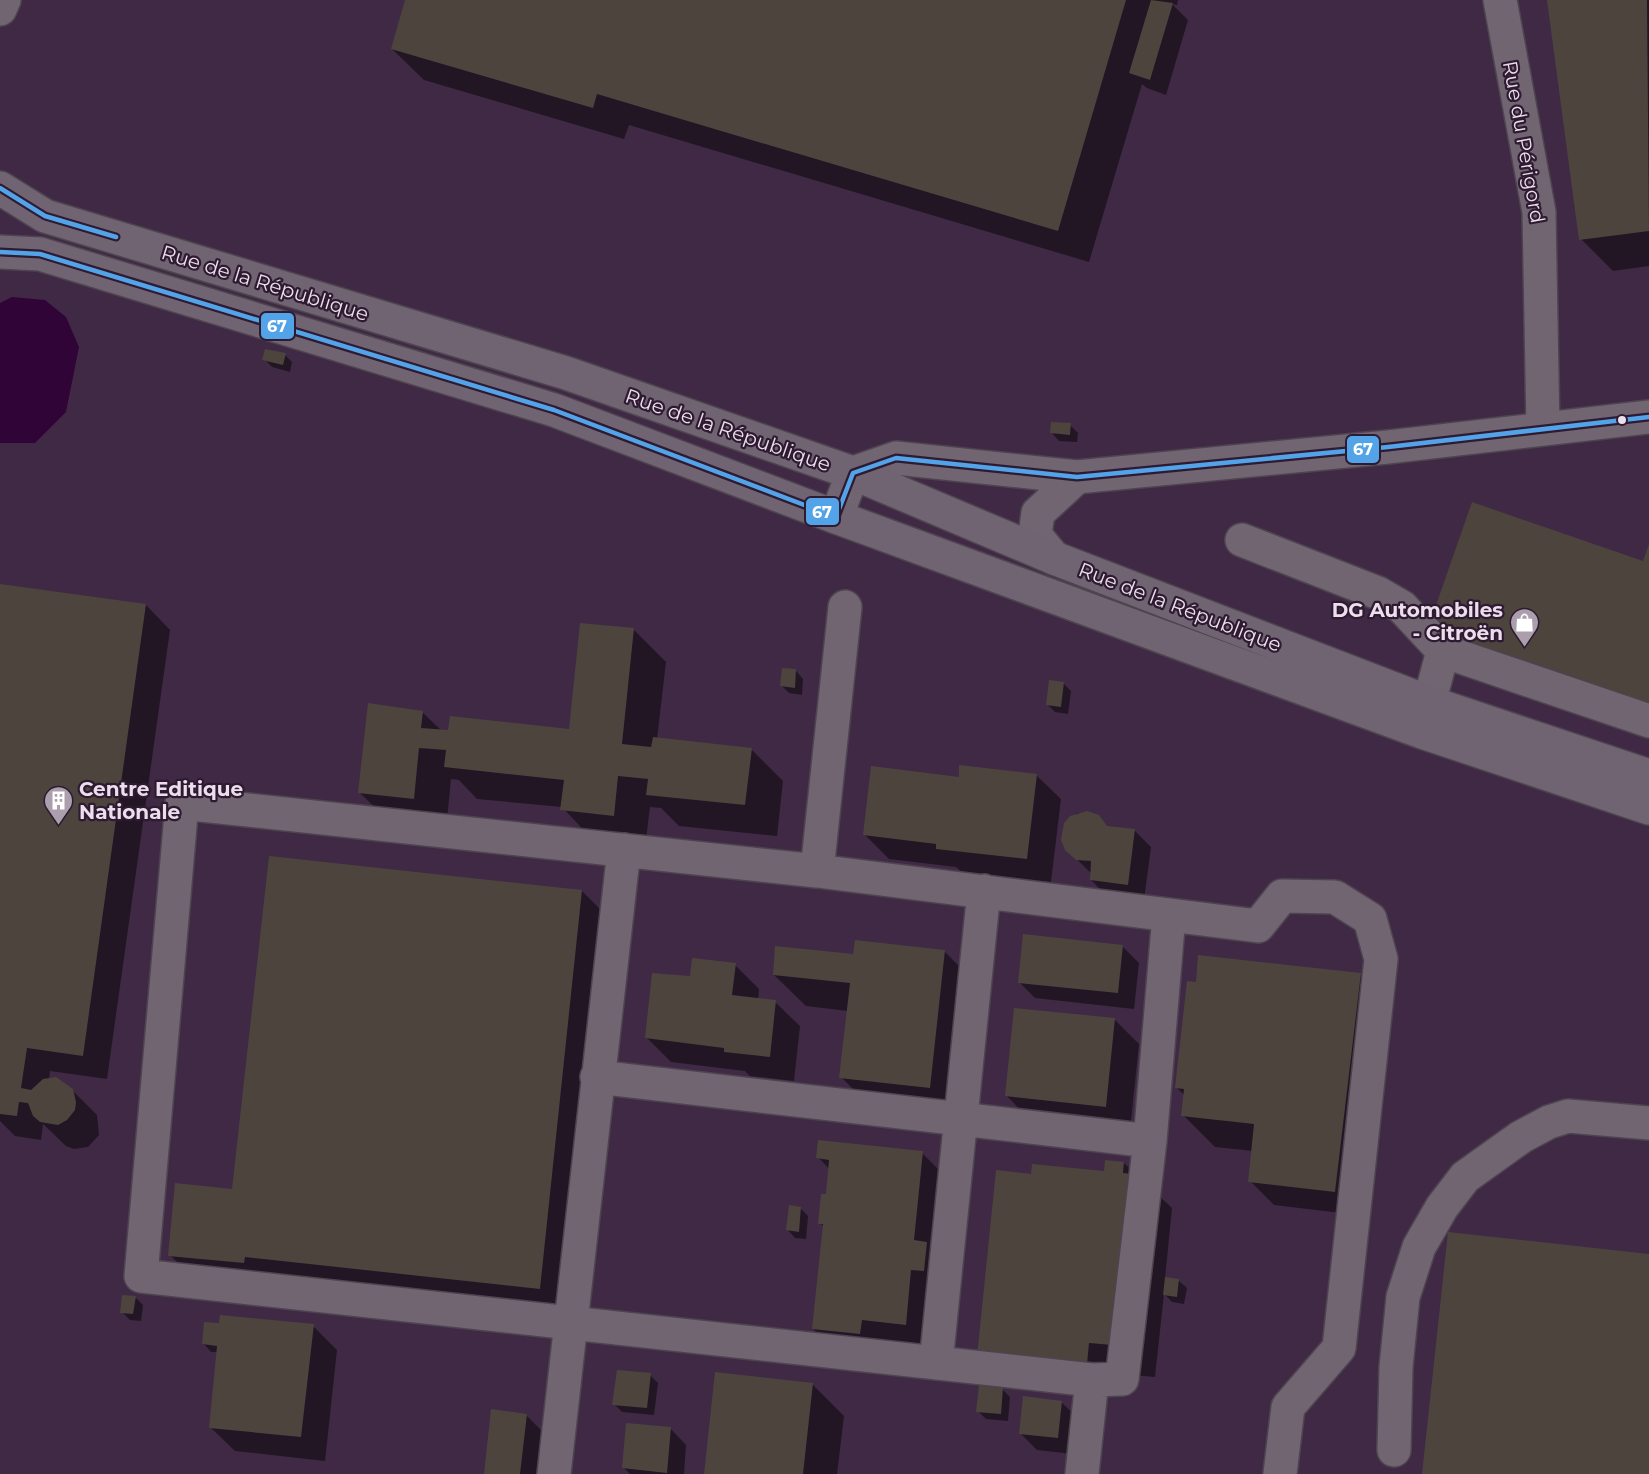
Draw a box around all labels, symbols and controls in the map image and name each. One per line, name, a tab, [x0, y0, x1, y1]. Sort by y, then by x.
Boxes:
street label: Rue du Périgord	[1498, 59, 1550, 225]
street label: Rue de la République	[158, 240, 372, 326]
line badge: 67	[260, 312, 295, 340]
text: 67	[267, 317, 287, 336]
street label: Rue de la République	[622, 384, 834, 476]
unlabelled marker	[1616, 414, 1628, 426]
line badge: 67	[1346, 435, 1380, 464]
text: 67	[1353, 440, 1373, 459]
line badge: 67	[805, 497, 840, 526]
text: 67	[812, 503, 832, 522]
street label: Rue de la République	[1075, 557, 1285, 657]
place label: DG Automobiles - Citroën	[1332, 598, 1503, 645]
shop icon: DG Automobiles - Citroën	[1508, 606, 1540, 648]
place label: Centre Editique Nationale	[79, 777, 243, 824]
building icon: Centre Editique Nationale	[42, 784, 74, 826]

